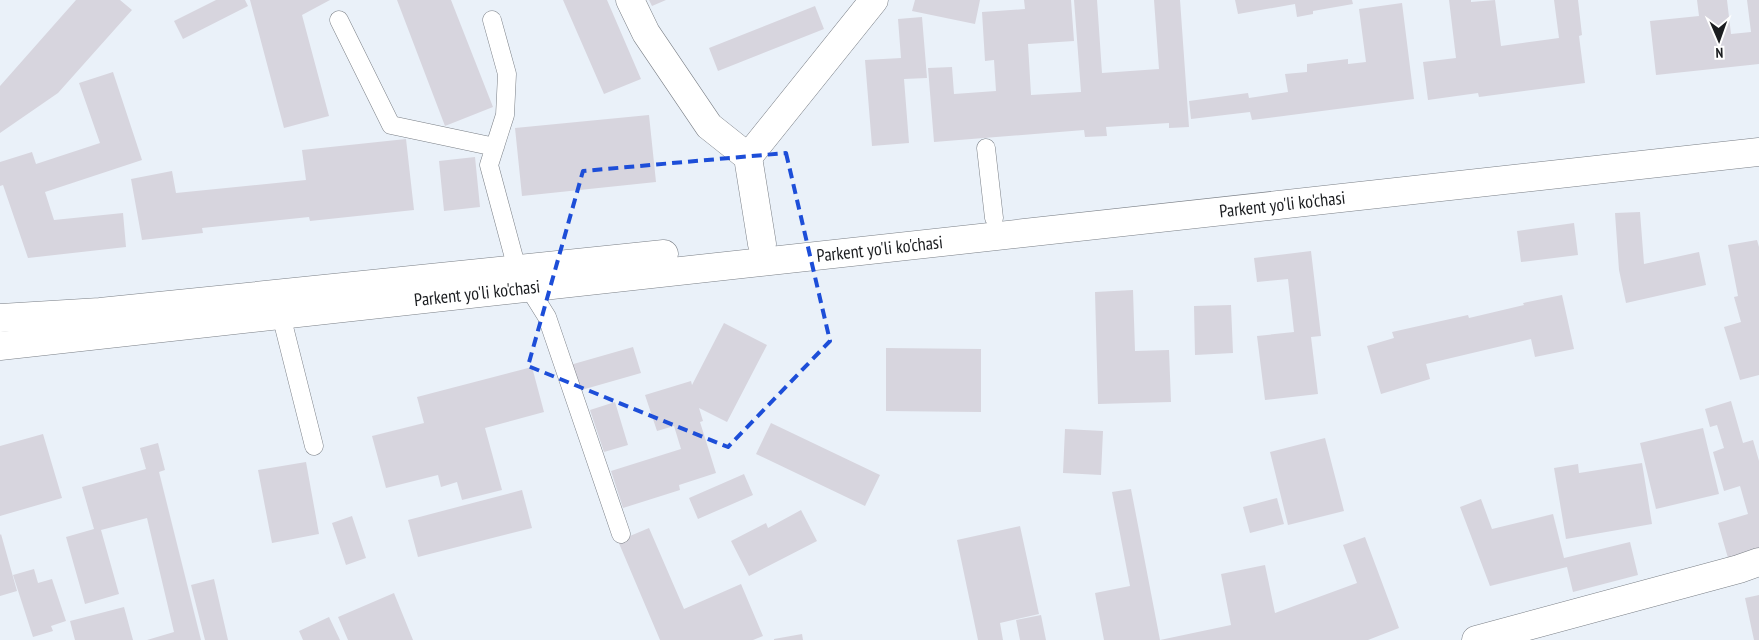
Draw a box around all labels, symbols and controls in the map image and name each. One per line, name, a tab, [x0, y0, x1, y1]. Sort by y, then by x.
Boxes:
north arrow	[1694, 15, 1744, 65]
text: N	[1715, 44, 1724, 62]
street label: Parkent yo'li ko'chasi	[1218, 186, 1346, 222]
street label: Parkent yo'li ko'chasi	[815, 230, 944, 267]
street label: Parkent yo'li ko'chasi	[413, 275, 541, 311]

